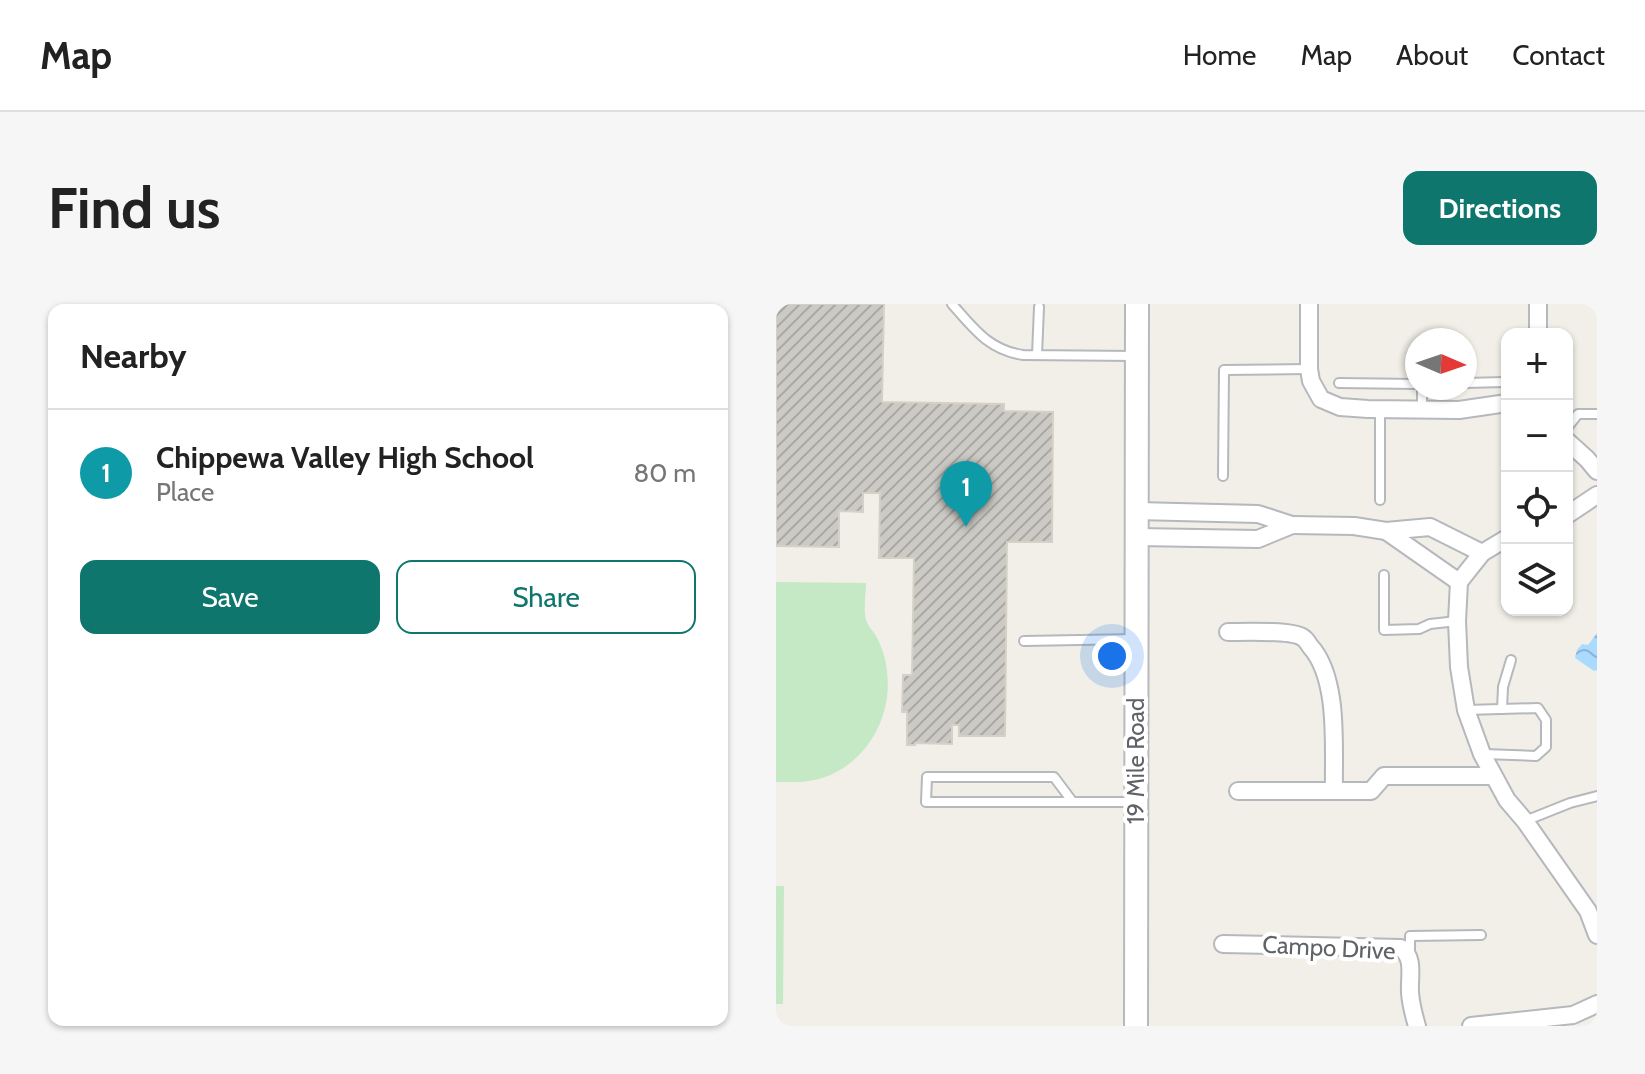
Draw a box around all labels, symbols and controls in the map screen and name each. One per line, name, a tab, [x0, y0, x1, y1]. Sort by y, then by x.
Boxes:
text: Map	[40, 32, 112, 79]
text: Home	[1183, 38, 1256, 72]
text: Map	[1300, 38, 1352, 72]
text: About	[1396, 38, 1468, 72]
text: Contact	[1512, 38, 1605, 72]
button: Directions	[1403, 171, 1597, 245]
text: Find us	[48, 174, 221, 242]
north arrow	[1405, 328, 1477, 400]
map controls	[1501, 328, 1573, 616]
button: +	[1501, 328, 1573, 400]
text: Nearby	[80, 335, 187, 377]
button: −	[1501, 400, 1573, 472]
text: Chippewa Valley High School	[156, 439, 534, 476]
text: 1	[101, 457, 111, 489]
text: 80 m	[633, 457, 696, 489]
pin: 1	[940, 461, 992, 527]
button: locate	[1501, 472, 1573, 544]
text: Place	[156, 476, 214, 508]
button: layers	[1501, 544, 1573, 616]
button: Save	[80, 560, 380, 634]
button: Share	[396, 560, 696, 634]
your location	[1092, 636, 1132, 676]
street label: 19 Mile Road	[1121, 698, 1150, 824]
street label: Campo Drive	[1262, 930, 1396, 965]

